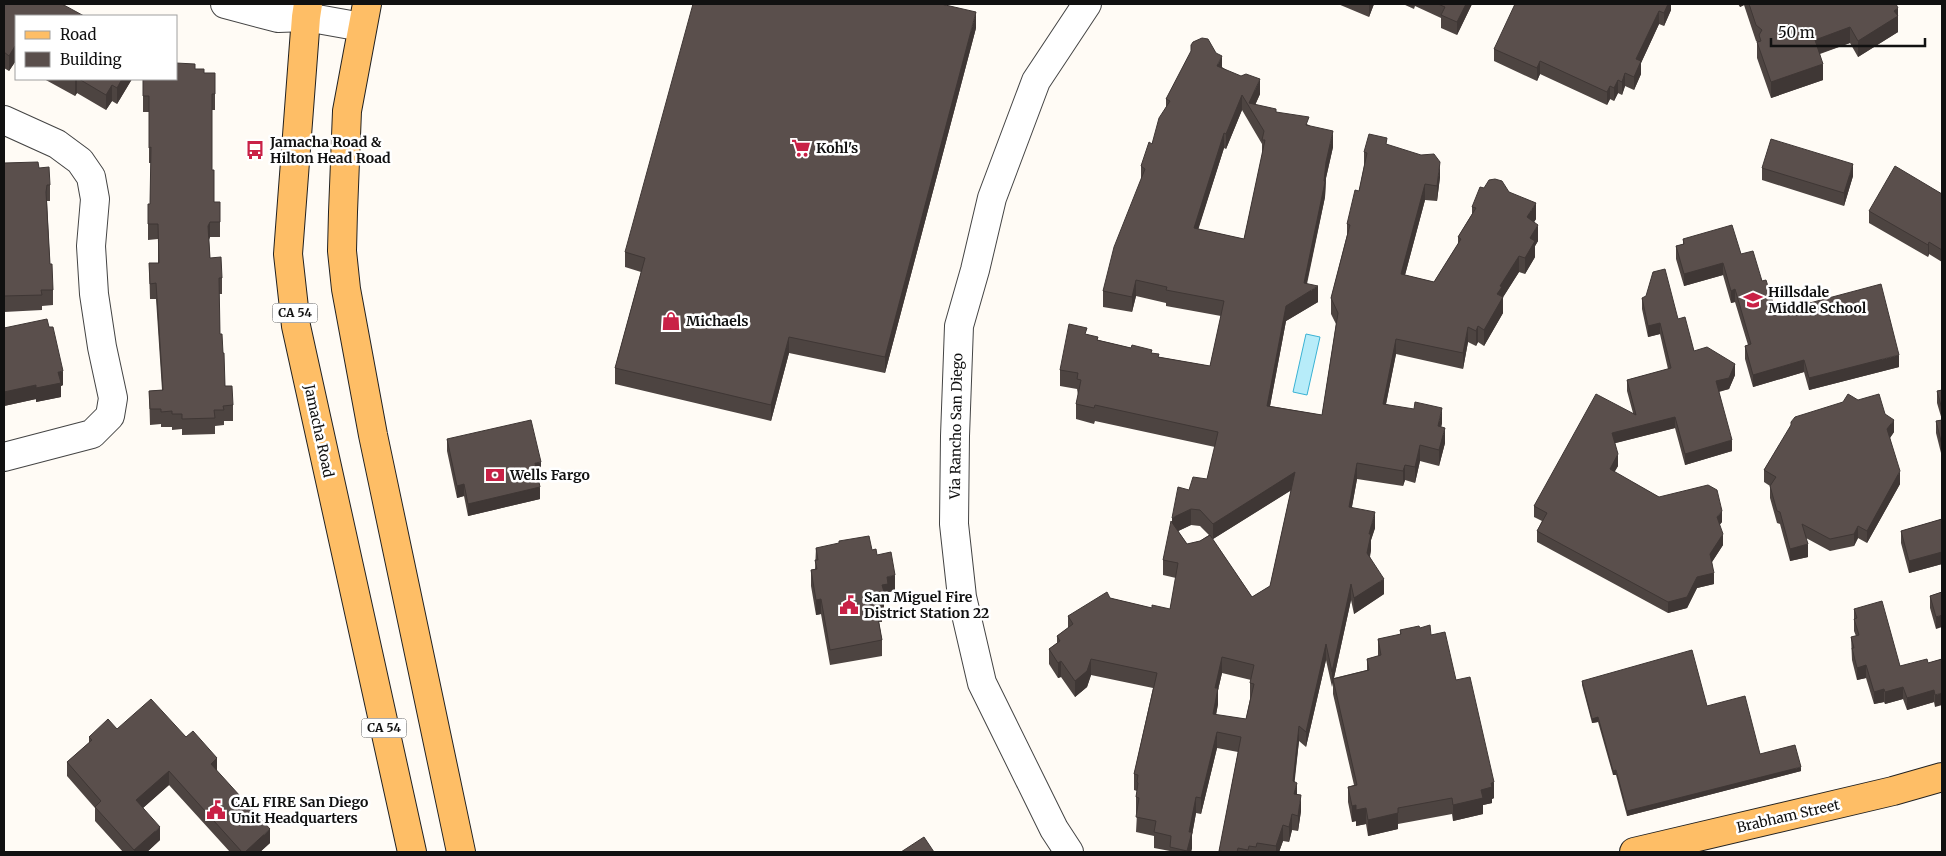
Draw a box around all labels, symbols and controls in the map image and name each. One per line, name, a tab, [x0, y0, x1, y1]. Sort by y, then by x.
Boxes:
legend	[15, 15, 178, 80]
scale bar	[1771, 15, 1925, 47]
text: 50 m	[1778, 23, 1815, 42]
text: Road	[60, 25, 96, 44]
text: Building	[60, 50, 122, 69]
place label: Jamacha Road & Hilton Head Road	[269, 133, 391, 167]
supermarket icon: Kohl's	[790, 137, 812, 159]
bus stop icon: Jamacha Road & Hilton Head Road	[244, 139, 266, 161]
place label: Kohl's	[816, 139, 858, 157]
place label: Hillsdale Middle School	[1768, 283, 1867, 317]
school or university icon: Hillsdale Middle School	[1742, 289, 1764, 311]
road number: CA 54	[272, 304, 318, 322]
shop icon: Michaels	[660, 310, 682, 332]
place label: Michaels	[686, 312, 748, 330]
street label: Via Rancho San Diego	[946, 353, 966, 500]
street label: Jamacha Road	[300, 382, 338, 480]
bank icon: Wells Fargo	[484, 464, 506, 486]
place label: Wells Fargo	[509, 466, 590, 484]
place label: San Miguel Fire District Station 22	[864, 588, 989, 622]
public building icon: San Miguel Fire District Station 22	[838, 594, 860, 616]
road number: CA 54	[362, 718, 406, 738]
place label: CAL FIRE San Diego Unit Headquarters	[231, 793, 368, 827]
street label: Brabham Street	[1735, 795, 1842, 837]
public building icon: CAL FIRE San Diego Unit Headquarters	[205, 799, 227, 821]

